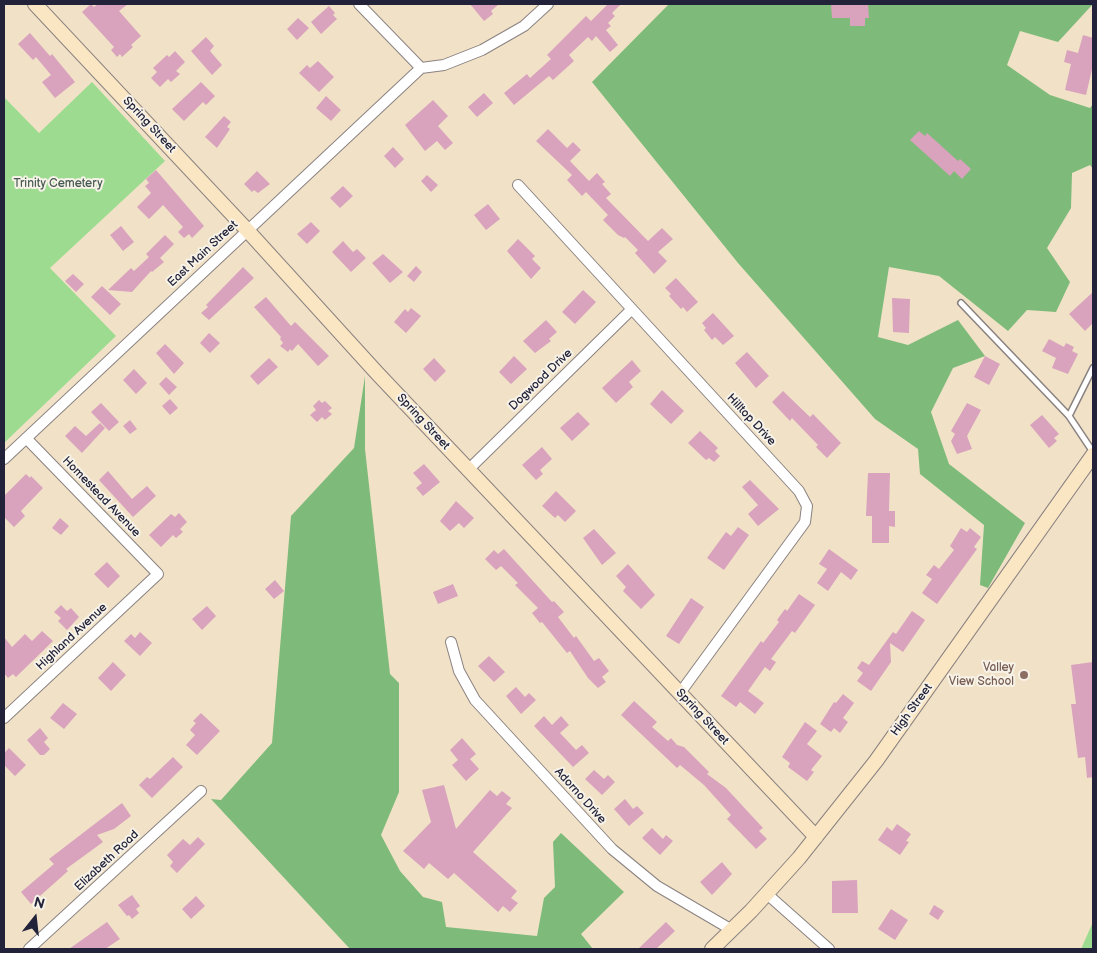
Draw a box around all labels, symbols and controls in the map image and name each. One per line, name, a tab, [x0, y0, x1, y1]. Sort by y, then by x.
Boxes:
street label: Spring Street	[119, 94, 179, 156]
park label: Trinity Cemetery	[13, 177, 103, 191]
street label: East Main Street	[165, 218, 241, 290]
street label: Dogwood Drive	[506, 346, 576, 414]
street label: Spring Street	[393, 391, 453, 453]
street label: Hilltop Drive	[723, 391, 779, 449]
street label: Homestead Avenue	[59, 454, 143, 540]
street label: Highland Avenue	[34, 600, 110, 674]
place label: Valley View School	[949, 661, 1014, 689]
marker: Valley View School	[1018, 669, 1030, 681]
street label: High Street	[888, 681, 936, 739]
street label: Spring Street	[672, 686, 732, 748]
street label: Adorno Drive	[551, 765, 609, 827]
street label: Elizabeth Road	[72, 828, 142, 894]
north arrow	[10, 893, 60, 943]
text: N	[32, 893, 47, 913]

